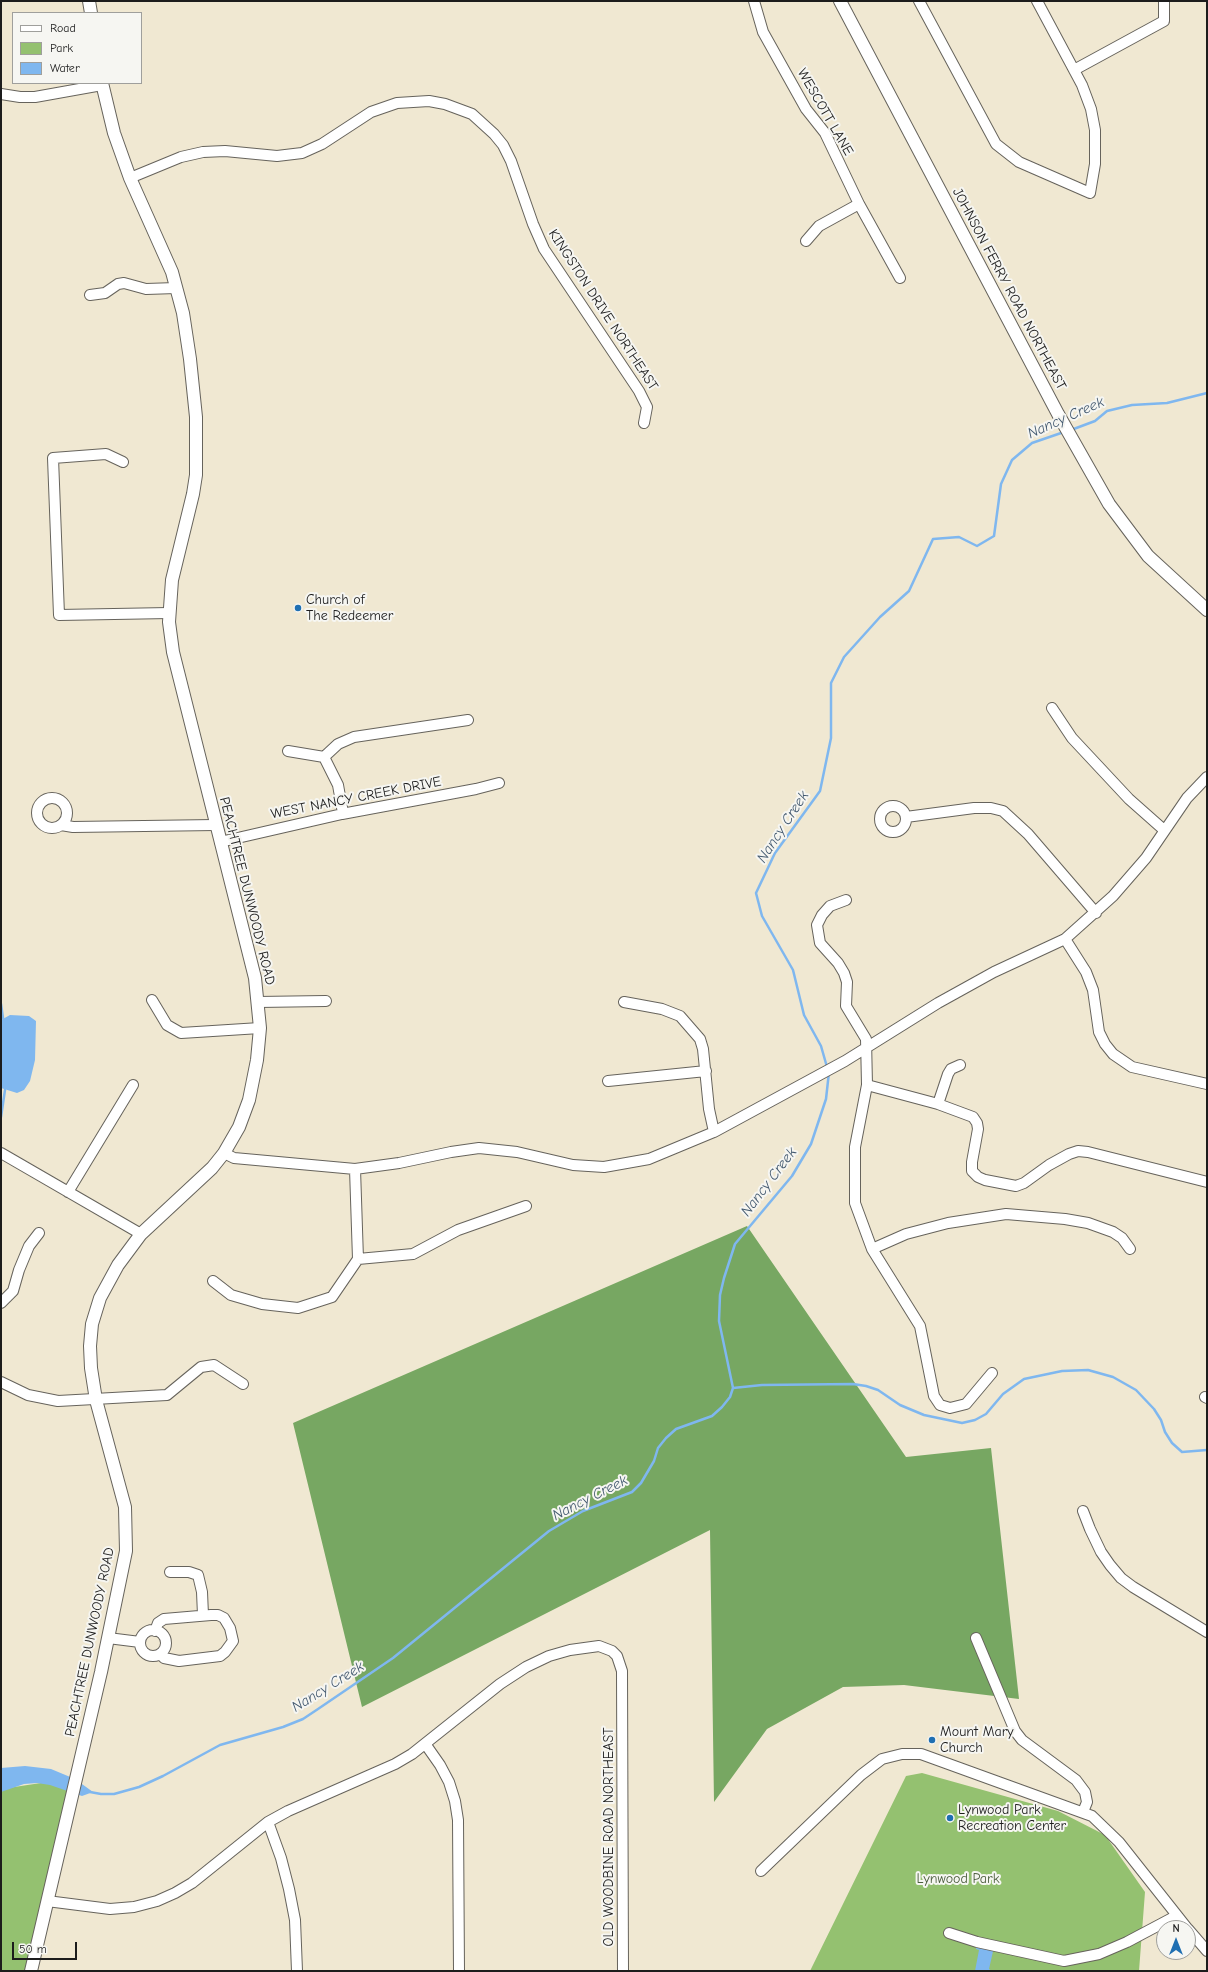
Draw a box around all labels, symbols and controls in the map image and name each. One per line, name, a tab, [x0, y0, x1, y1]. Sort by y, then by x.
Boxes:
legend	[12, 12, 142, 84]
text: Road	[50, 21, 76, 35]
text: Park	[50, 41, 73, 55]
text: Water	[50, 61, 80, 75]
street label: WESCOTT LANE	[793, 66, 857, 158]
street label: JOHNSON FERRY ROAD NORTHEAST	[949, 185, 1069, 393]
street label: KINGSTON DRIVE NORTHEAST	[545, 226, 661, 394]
water label: Nancy Creek	[1025, 393, 1107, 443]
place label: Church of The Redeemer	[306, 592, 393, 624]
marker: Church of The Redeemer	[293, 603, 303, 613]
street label: WEST NANCY CREEK DRIVE	[269, 773, 443, 823]
water label: Nancy Creek	[753, 788, 813, 866]
street label: PEACHTREE DUNWOODY ROAD	[215, 795, 279, 987]
water label: Nancy Creek	[737, 1144, 801, 1220]
water label: Nancy Creek	[549, 1471, 631, 1525]
street label: PEACHTREE DUNWOODY ROAD	[62, 1546, 118, 1738]
water label: Nancy Creek	[288, 1658, 368, 1716]
place label: Mount Mary Church	[940, 1724, 1013, 1756]
street label: OLD WOODBINE ROAD NORTHEAST	[601, 1728, 617, 1946]
marker: Mount Mary Church	[927, 1735, 937, 1745]
place label: Lynwood Park Recreation Center	[958, 1802, 1066, 1834]
marker: Lynwood Park Recreation Center	[945, 1813, 955, 1823]
park label: Lynwood Park	[917, 1871, 999, 1887]
north arrow	[1156, 1920, 1196, 1960]
text: N	[1172, 1922, 1180, 1935]
scale bar	[14, 1934, 79, 1960]
text: 50 m	[19, 1942, 47, 1956]

